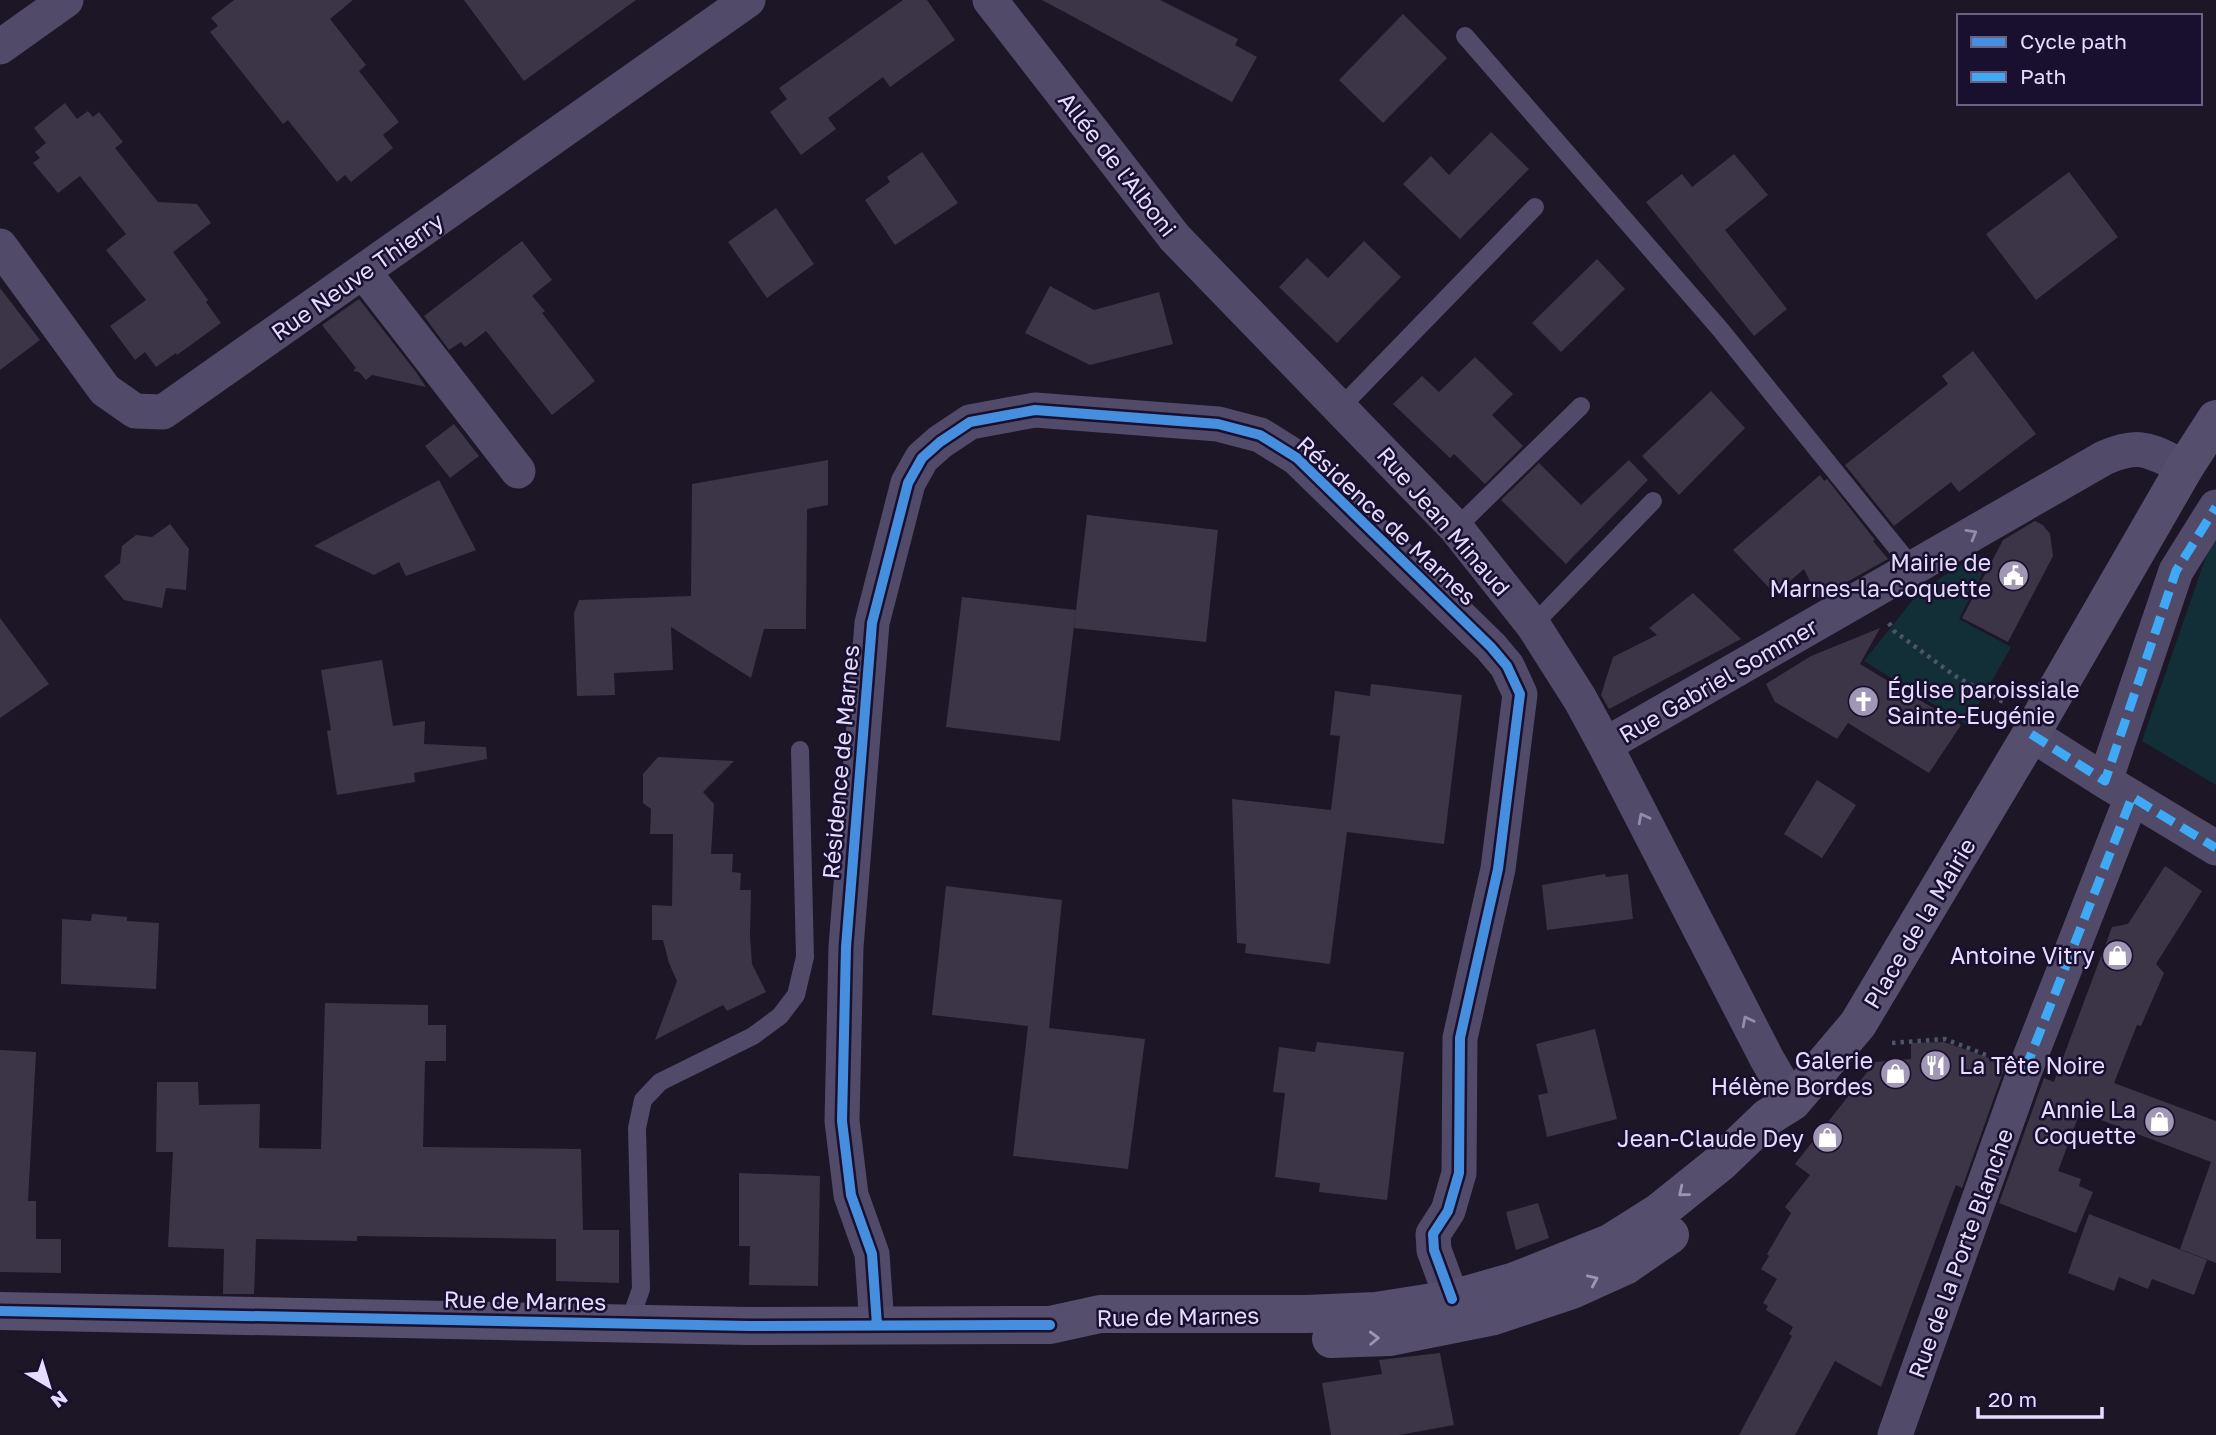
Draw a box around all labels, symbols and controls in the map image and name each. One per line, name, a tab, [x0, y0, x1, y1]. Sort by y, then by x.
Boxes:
legend	[1957, 14, 2202, 105]
text: Cycle path	[2020, 28, 2127, 54]
text: Path	[2020, 63, 2067, 89]
street label: Allée de l'Alboni	[1053, 86, 1183, 242]
street label: Rue Neuve Thierry	[265, 206, 449, 346]
street label: Résidence de Marnes	[1292, 430, 1482, 610]
street label: Rue Jean Minaud	[1372, 441, 1516, 601]
one-way arrow	[1965, 529, 1978, 542]
place label: Mairie de Marnes-la-Coquette	[1769, 548, 1991, 602]
public building icon: Mairie de Marnes-la-Coquette	[1997, 558, 2031, 592]
street label: Rue Gabriel Sommer	[1614, 612, 1822, 748]
street label: Résidence de Marnes	[816, 644, 864, 880]
place label: Église paroissiale Sainte-Eugénie	[1887, 675, 2080, 729]
church icon: Église paroissiale Sainte-Eugénie	[1847, 685, 1881, 719]
one-way arrow	[1638, 813, 1652, 826]
street label: Place de la Mairie	[1857, 833, 1981, 1013]
shop icon: Antoine Vitry	[2101, 938, 2135, 972]
place label: Antoine Vitry	[1950, 941, 2095, 969]
one-way arrow	[1742, 1016, 1755, 1028]
place label: Galerie Hélène Bordes	[1711, 1046, 1873, 1100]
restaurant icon: La Tête Noire	[1919, 1048, 1953, 1082]
place label: La Tête Noire	[1959, 1051, 2105, 1079]
shop icon: Galerie Hélène Bordes	[1879, 1056, 1913, 1090]
place label: Annie La Coquette	[2034, 1095, 2136, 1149]
shop icon: Annie La Coquette	[2142, 1105, 2176, 1139]
shop icon: Jean-Claude Dey	[1810, 1121, 1844, 1155]
place label: Jean-Claude Dey	[1617, 1124, 1804, 1152]
street label: Rue de la Porte Blanche	[1902, 1124, 2018, 1382]
one-way arrow	[1679, 1184, 1691, 1197]
one-way arrow	[1586, 1274, 1598, 1288]
street label: Rue de Marnes	[443, 1285, 607, 1315]
street label: Rue de Marnes	[1096, 1301, 1260, 1331]
one-way arrow	[1369, 1330, 1380, 1345]
north arrow	[14, 1351, 84, 1421]
scale bar	[1978, 1376, 2102, 1420]
text: N	[47, 1386, 73, 1413]
text: 20 m	[1988, 1386, 2037, 1412]

